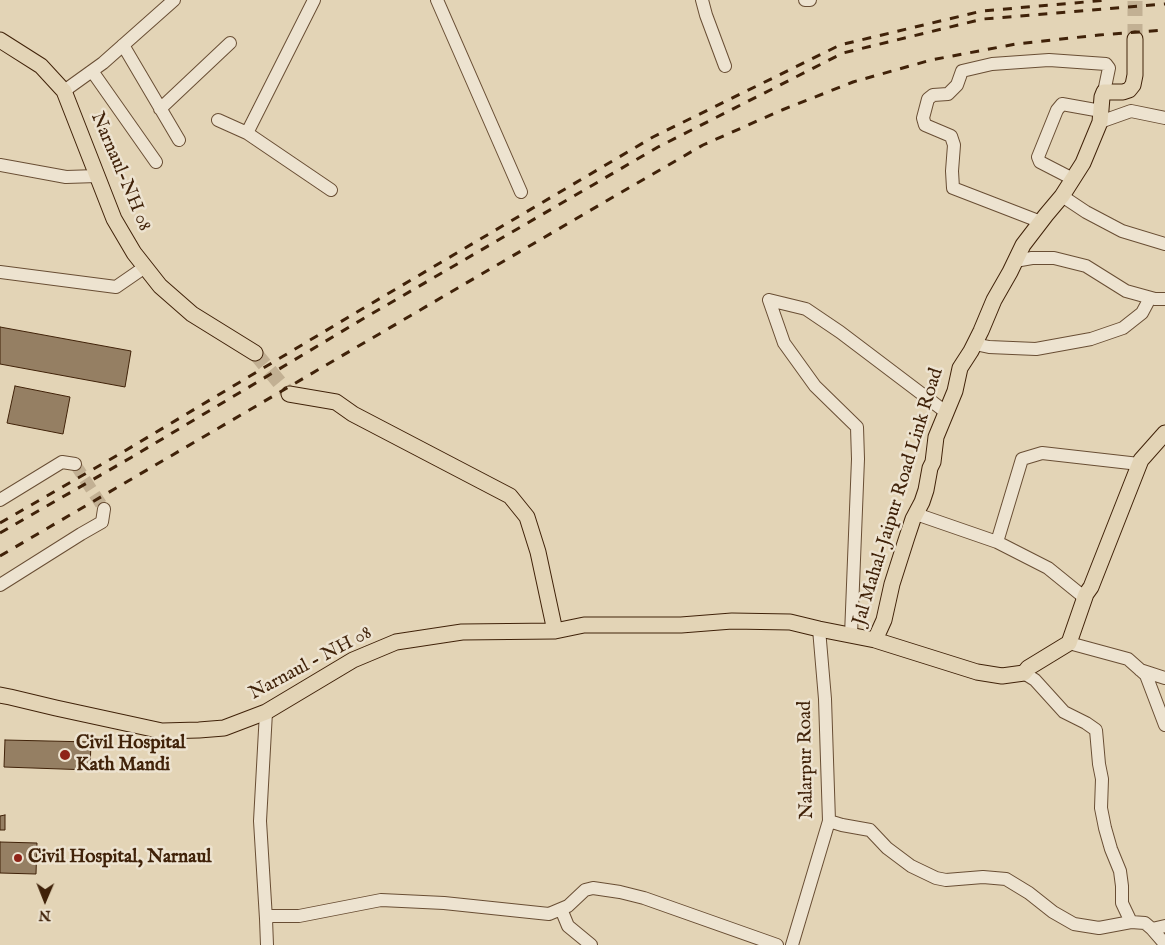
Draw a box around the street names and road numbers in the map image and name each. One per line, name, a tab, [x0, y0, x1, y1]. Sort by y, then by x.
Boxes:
street label: Narnaul-NH 08	[85, 109, 155, 235]
street label: Jal Mahal-Jaipur Road Link Road	[849, 366, 949, 628]
street label: Narnaul - NH 08	[246, 622, 376, 706]
street label: Nalarpur Road	[795, 700, 819, 820]

